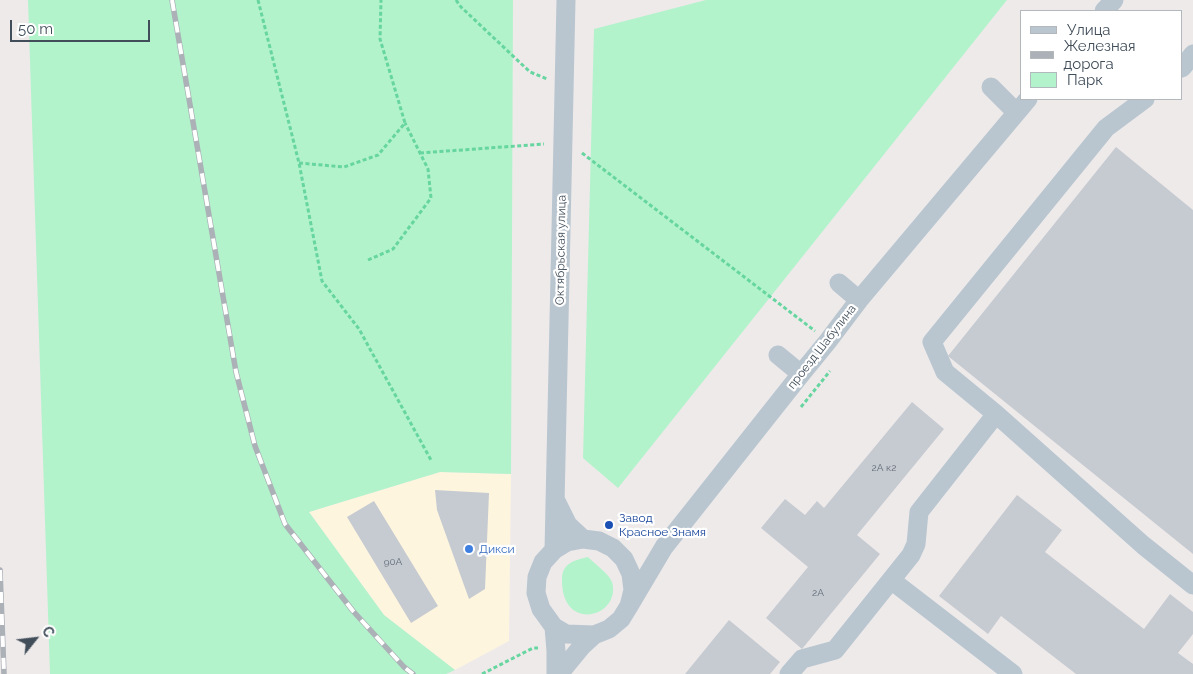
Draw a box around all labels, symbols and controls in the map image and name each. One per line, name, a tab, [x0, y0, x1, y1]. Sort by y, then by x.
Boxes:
scale bar	[12, 10, 152, 42]
legend	[1020, 10, 1183, 100]
text: 50 m	[18, 20, 53, 38]
text: Улица	[1067, 21, 1111, 39]
text: Железная дорога	[1064, 37, 1136, 73]
text: Парк	[1067, 71, 1103, 89]
street label: Октябрьская улица	[553, 195, 569, 305]
street label: проезд Шабулина	[785, 302, 859, 392]
house number: 2А к2	[872, 462, 896, 474]
place label: Завод Красное Знамя	[619, 511, 706, 539]
marker: Завод Красное Знамя	[603, 519, 615, 531]
place label: Дикси	[479, 542, 515, 556]
marker: Дикси	[463, 543, 475, 555]
house number: 90А	[384, 556, 402, 568]
house number: 2А	[812, 587, 824, 599]
north arrow	[10, 614, 60, 664]
text: С	[39, 624, 57, 640]

